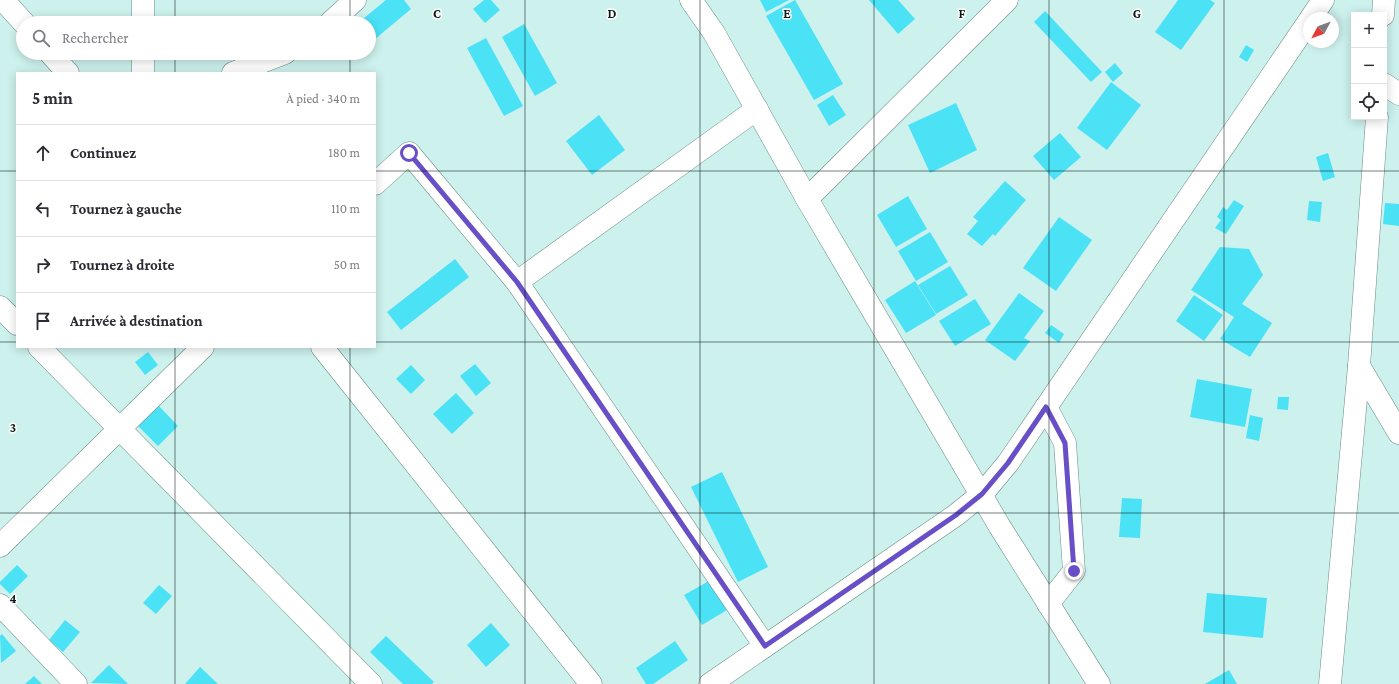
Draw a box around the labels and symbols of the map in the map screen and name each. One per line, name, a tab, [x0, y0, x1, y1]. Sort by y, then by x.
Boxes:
text: C	[433, 6, 441, 21]
text: D	[608, 6, 617, 21]
text: E	[783, 6, 791, 21]
text: F	[959, 6, 966, 21]
text: G	[1133, 6, 1141, 21]
north arrow	[1303, 12, 1339, 48]
route start	[400, 144, 418, 162]
text: 3	[10, 420, 16, 435]
route end	[1065, 562, 1083, 580]
text: 4	[9, 591, 17, 606]

